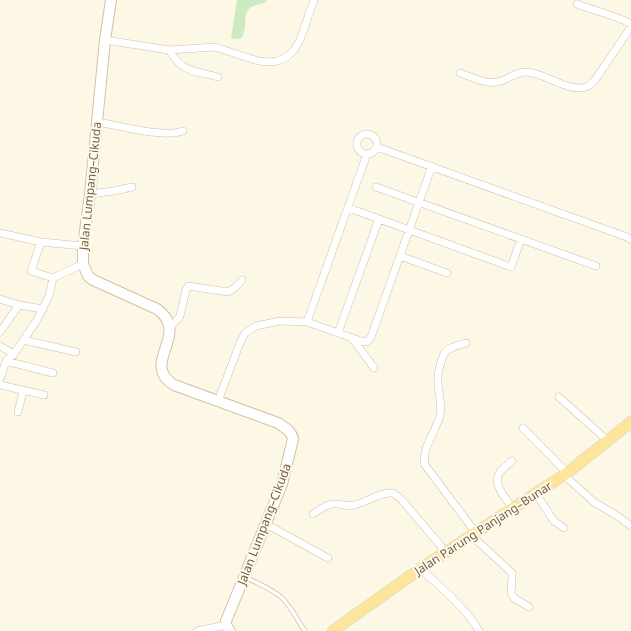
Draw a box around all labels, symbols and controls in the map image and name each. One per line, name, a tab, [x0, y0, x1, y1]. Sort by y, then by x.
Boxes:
street label: Jalan Lumpang–Cikuda	[75, 121, 105, 252]
street label: Jalan Lumpang–Cikuda	[233, 461, 295, 588]
street label: Jalan Parung Panjang–Bunar	[410, 477, 555, 580]

